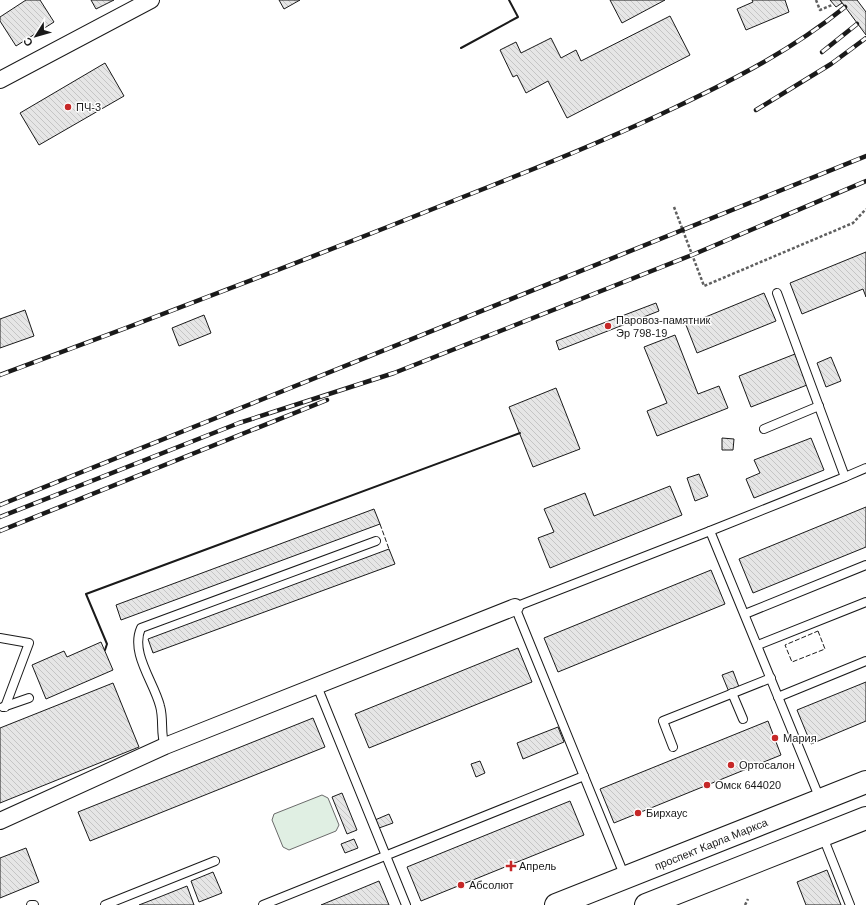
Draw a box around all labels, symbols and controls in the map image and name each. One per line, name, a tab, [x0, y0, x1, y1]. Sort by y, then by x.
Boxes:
north arrow	[16, 16, 56, 56]
text: С	[21, 35, 35, 49]
place label: ПЧ-3	[76, 101, 101, 113]
marker: ПЧ-3	[63, 102, 73, 112]
place label: Паровоз-памятник Эр 798-19	[616, 314, 711, 339]
marker: Паровоз-памятник Эр 798-19	[603, 321, 613, 331]
place label: Мария	[783, 732, 817, 744]
marker: Мария	[770, 733, 780, 743]
place label: Ортосалон	[739, 759, 795, 771]
marker: Ортосалон	[726, 760, 736, 770]
place label: Омск 644020	[715, 779, 781, 791]
marker: Омск 644020	[702, 780, 712, 790]
place label: Бирхаус	[646, 807, 688, 819]
marker: Бирхаус	[633, 808, 643, 818]
street label: проспект Карла Маркса	[653, 815, 770, 872]
place label: Апрель	[519, 860, 557, 872]
marker: Апрель	[506, 861, 516, 871]
place label: Абсолют	[469, 879, 513, 891]
marker: Абсолют	[456, 880, 466, 890]

